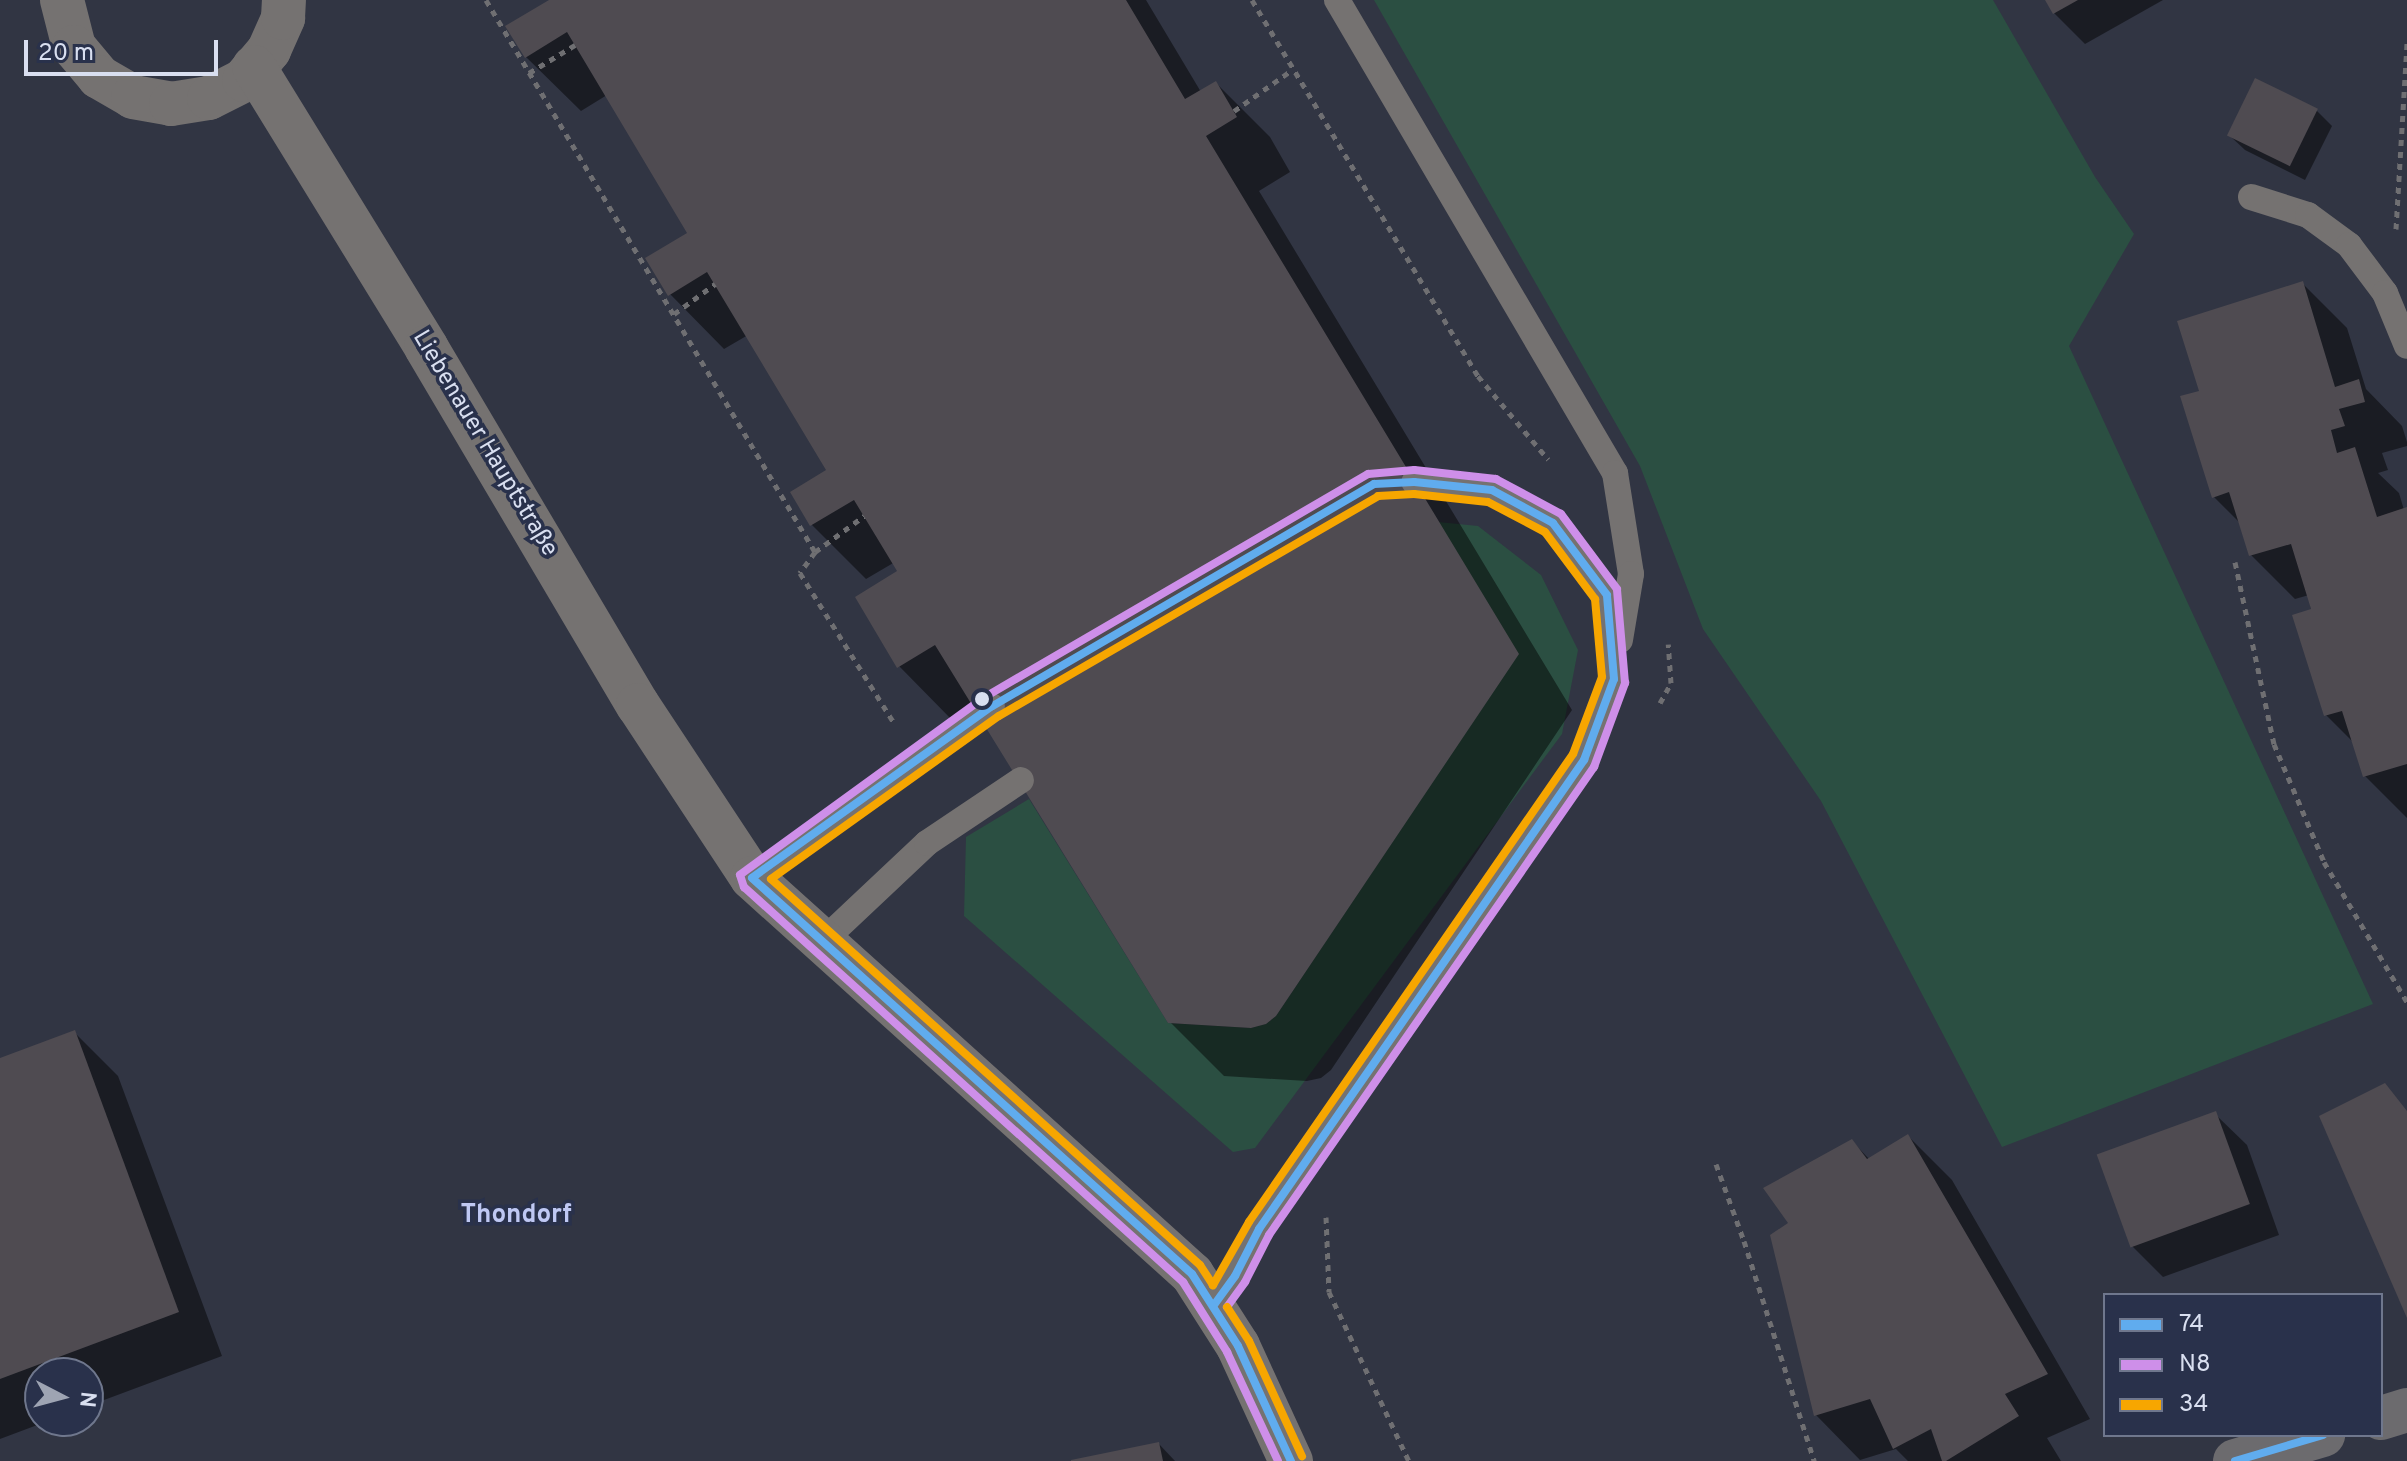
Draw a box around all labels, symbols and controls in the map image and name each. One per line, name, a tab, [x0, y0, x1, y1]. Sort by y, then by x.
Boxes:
scale bar	[28, 24, 222, 74]
text: 20 m	[38, 39, 94, 69]
street label: Liebenauer Hauptstraße	[405, 326, 563, 562]
unlabelled marker	[974, 691, 990, 707]
district label: Thondorf	[460, 1200, 572, 1232]
legend	[2103, 1293, 2383, 1437]
text: 74	[2179, 1310, 2204, 1340]
text: N8	[2179, 1350, 2211, 1380]
north arrow	[24, 1357, 104, 1437]
text: N	[72, 1390, 101, 1409]
text: 34	[2179, 1390, 2208, 1420]

